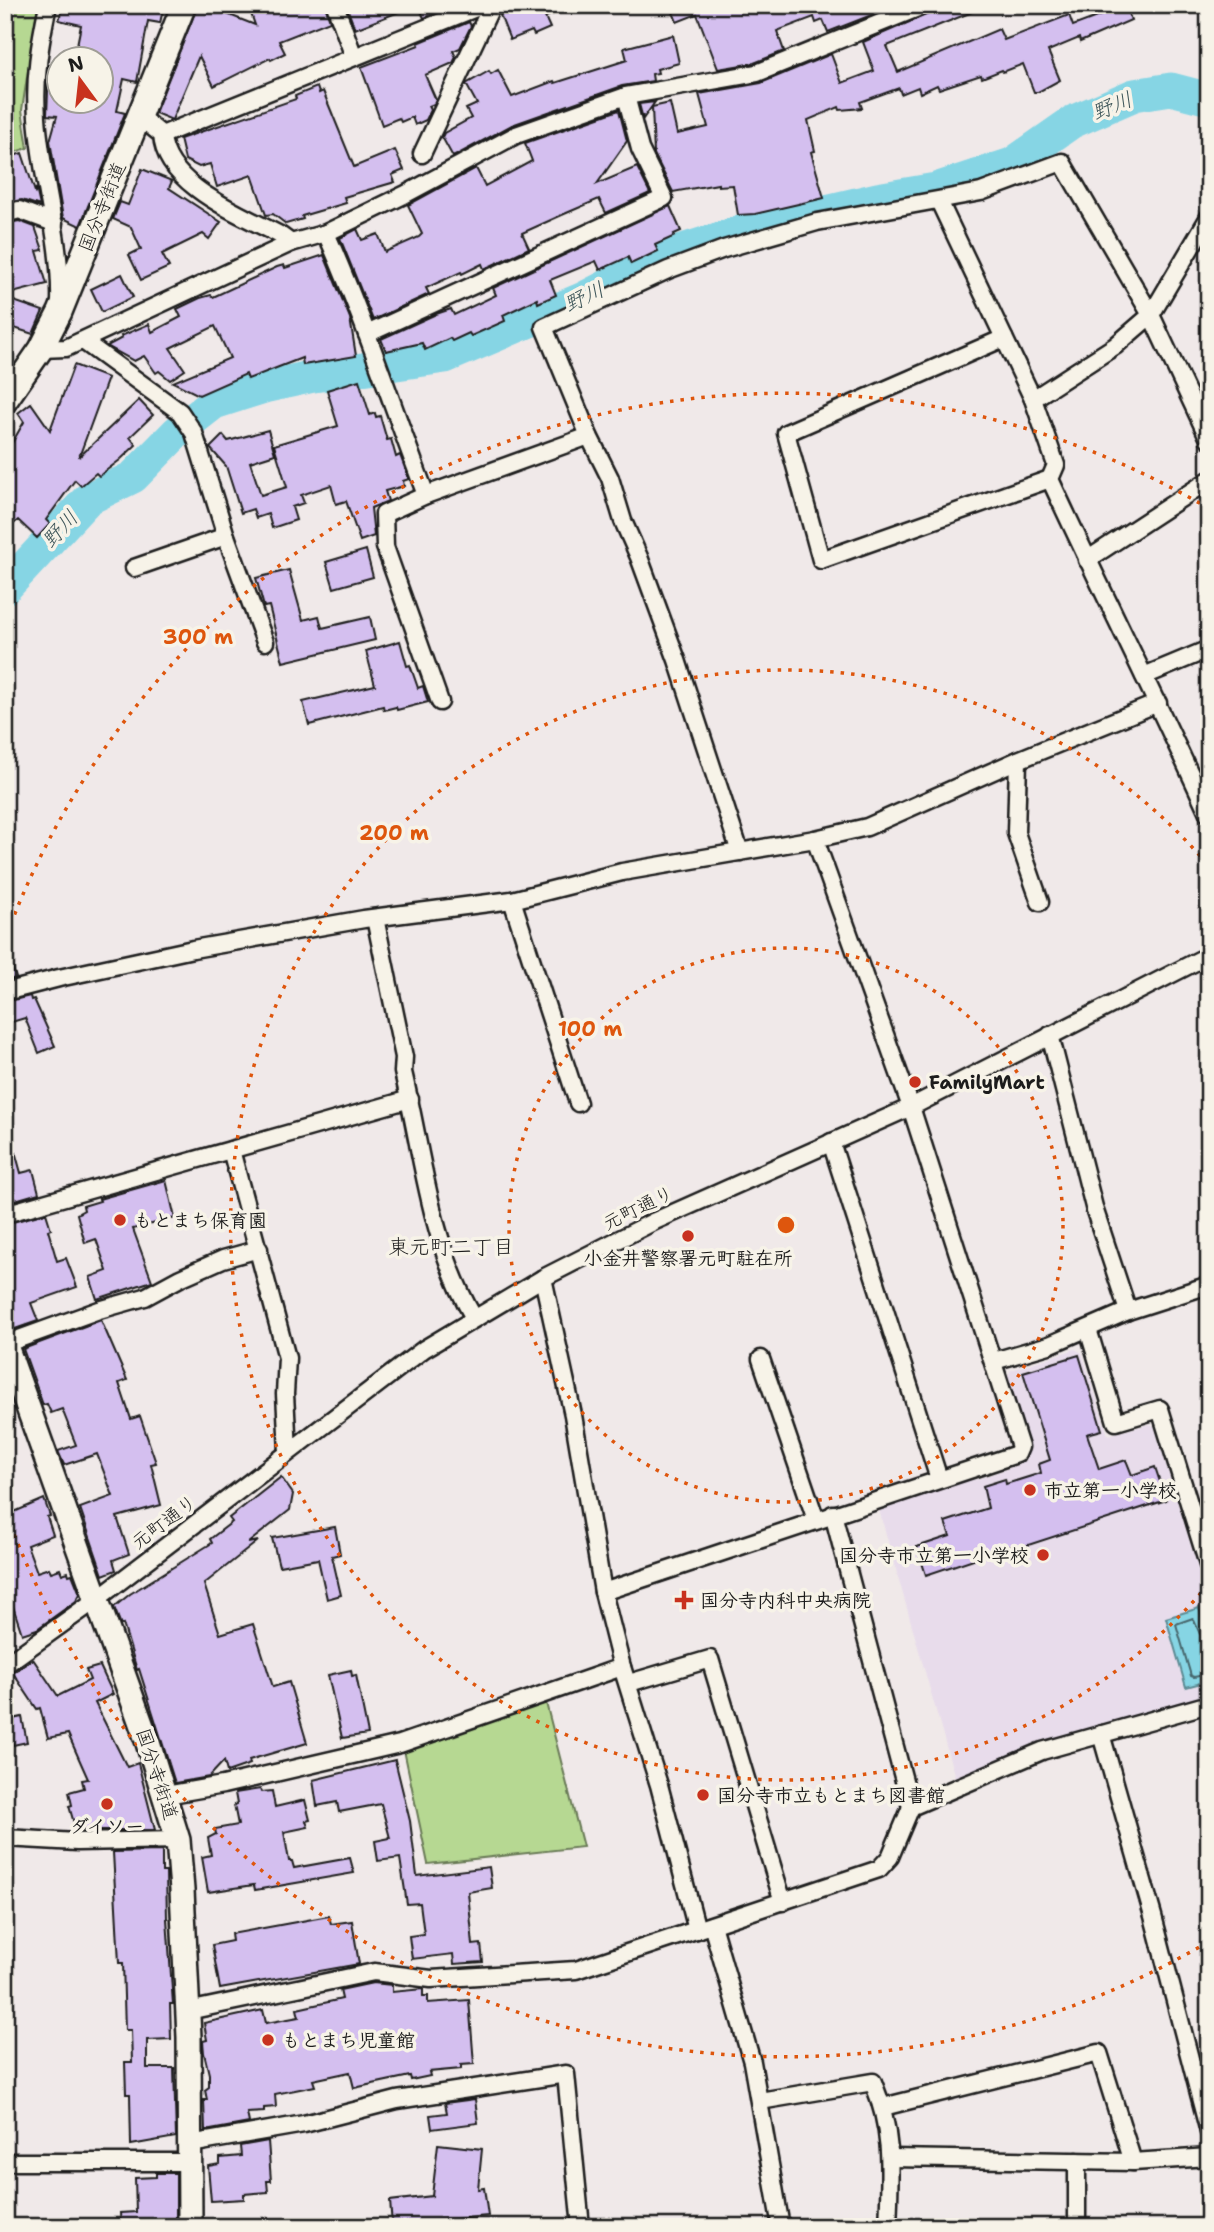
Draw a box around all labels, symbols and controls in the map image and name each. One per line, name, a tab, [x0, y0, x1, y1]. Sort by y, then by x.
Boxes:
north arrow	[46, 46, 116, 116]
text: N	[65, 50, 86, 78]
water label: 野川	[1087, 85, 1137, 127]
street label: 国分寺街道	[73, 158, 131, 256]
water label: 野川	[559, 275, 609, 319]
water label: 野川	[35, 504, 85, 554]
text: 300 m	[163, 623, 233, 651]
text: 200 m	[359, 819, 429, 847]
text: 100 m	[558, 1015, 622, 1043]
place label: FamilyMart	[929, 1070, 1045, 1095]
marker: FamilyMart	[907, 1074, 923, 1090]
street label: 元町通り	[598, 1180, 678, 1236]
place label: もとまち保育園	[134, 1208, 267, 1233]
marker: もとまち保育園	[112, 1212, 128, 1228]
centre of rings	[774, 1213, 798, 1237]
marker: 小金井警察署元町駐在所	[680, 1228, 696, 1244]
district label: 東元町二丁目	[388, 1233, 514, 1261]
place label: 小金井警察署元町駐在所	[583, 1246, 793, 1271]
place label: 市立第一小学校	[1044, 1478, 1177, 1503]
marker: 市立第一小学校	[1022, 1482, 1038, 1498]
street label: 元町通り	[126, 1489, 202, 1555]
place label: 国分寺市立第一小学校	[839, 1543, 1029, 1568]
marker: 国分寺市立第一小学校	[1035, 1547, 1051, 1563]
place label: 国分寺内科中央病院	[700, 1588, 871, 1613]
marker: 国分寺内科中央病院	[674, 1590, 694, 1610]
street label: 国分寺街道	[130, 1725, 184, 1823]
place label: 国分寺市立もとまち図書館	[717, 1783, 945, 1808]
marker: 国分寺市立もとまち図書館	[695, 1787, 711, 1803]
marker: ダイソー	[99, 1796, 115, 1812]
place label: ダイソー	[70, 1814, 144, 1839]
place label: もとまち児童館	[282, 2028, 415, 2053]
marker: もとまち児童館	[260, 2032, 276, 2048]

